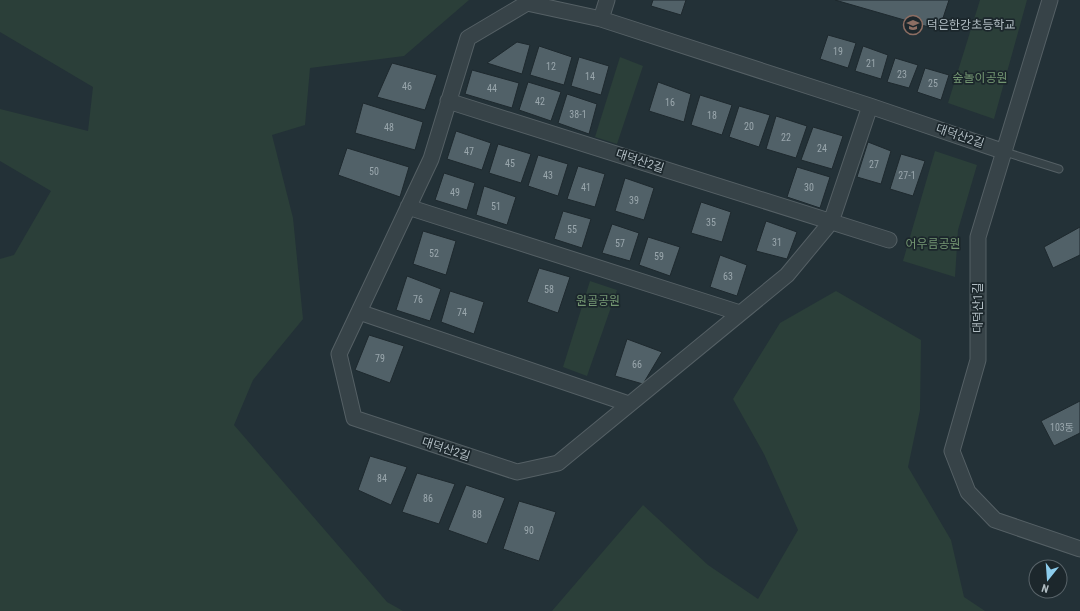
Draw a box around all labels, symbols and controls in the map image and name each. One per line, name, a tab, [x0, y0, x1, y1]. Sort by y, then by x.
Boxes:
school or university icon: 덕은한강초등학교	[902, 14, 924, 36]
place label: 덕은한강초등학교	[927, 18, 1015, 32]
house number: 19	[833, 46, 843, 57]
house number: 21	[866, 58, 876, 69]
house number: 12	[546, 61, 556, 72]
house number: 23	[897, 69, 907, 80]
house number: 14	[585, 71, 595, 82]
park label: 숲놀이공원	[952, 71, 1008, 85]
house number: 25	[928, 78, 938, 89]
house number: 46	[402, 81, 412, 92]
house number: 44	[487, 83, 497, 94]
house number: 42	[535, 96, 545, 107]
house number: 16	[665, 97, 675, 108]
house number: 38-1	[569, 109, 587, 120]
house number: 18	[707, 110, 717, 121]
house number: 20	[744, 121, 754, 132]
street label: 대덕산2길	[934, 121, 986, 151]
house number: 48	[384, 122, 394, 133]
house number: 22	[781, 132, 791, 143]
house number: 24	[817, 143, 827, 154]
house number: 47	[464, 146, 474, 157]
street label: 대덕산2길	[614, 147, 666, 175]
house number: 45	[505, 158, 515, 169]
house number: 27	[869, 159, 879, 170]
house number: 50	[369, 166, 379, 177]
house number: 43	[543, 170, 553, 181]
house number: 27-1	[898, 170, 916, 181]
house number: 41	[581, 182, 591, 193]
house number: 30	[804, 182, 814, 193]
house number: 49	[450, 187, 460, 198]
house number: 39	[629, 195, 639, 206]
house number: 51	[491, 201, 501, 212]
house number: 35	[706, 217, 716, 228]
house number: 55	[567, 224, 577, 235]
house number: 31	[772, 237, 782, 248]
park label: 어우름공원	[905, 237, 961, 251]
house number: 57	[615, 238, 625, 249]
house number: 52	[429, 248, 439, 259]
house number: 59	[654, 251, 664, 262]
house number: 63	[723, 271, 733, 282]
street label: 대덕산1길	[971, 283, 985, 333]
house number: 58	[544, 284, 554, 295]
house number: 76	[413, 294, 423, 305]
park label: 원골공원	[576, 294, 620, 308]
house number: 74	[457, 307, 467, 318]
house number: 79	[375, 353, 385, 364]
house number: 66	[632, 359, 642, 370]
house number: 103동	[1050, 422, 1074, 433]
street label: 대덕산2길	[420, 435, 472, 463]
house number: 84	[377, 473, 387, 484]
house number: 86	[423, 493, 433, 504]
house number: 88	[472, 509, 482, 520]
house number: 90	[524, 525, 534, 536]
north arrow	[1028, 559, 1068, 599]
text: N	[1040, 581, 1050, 595]

